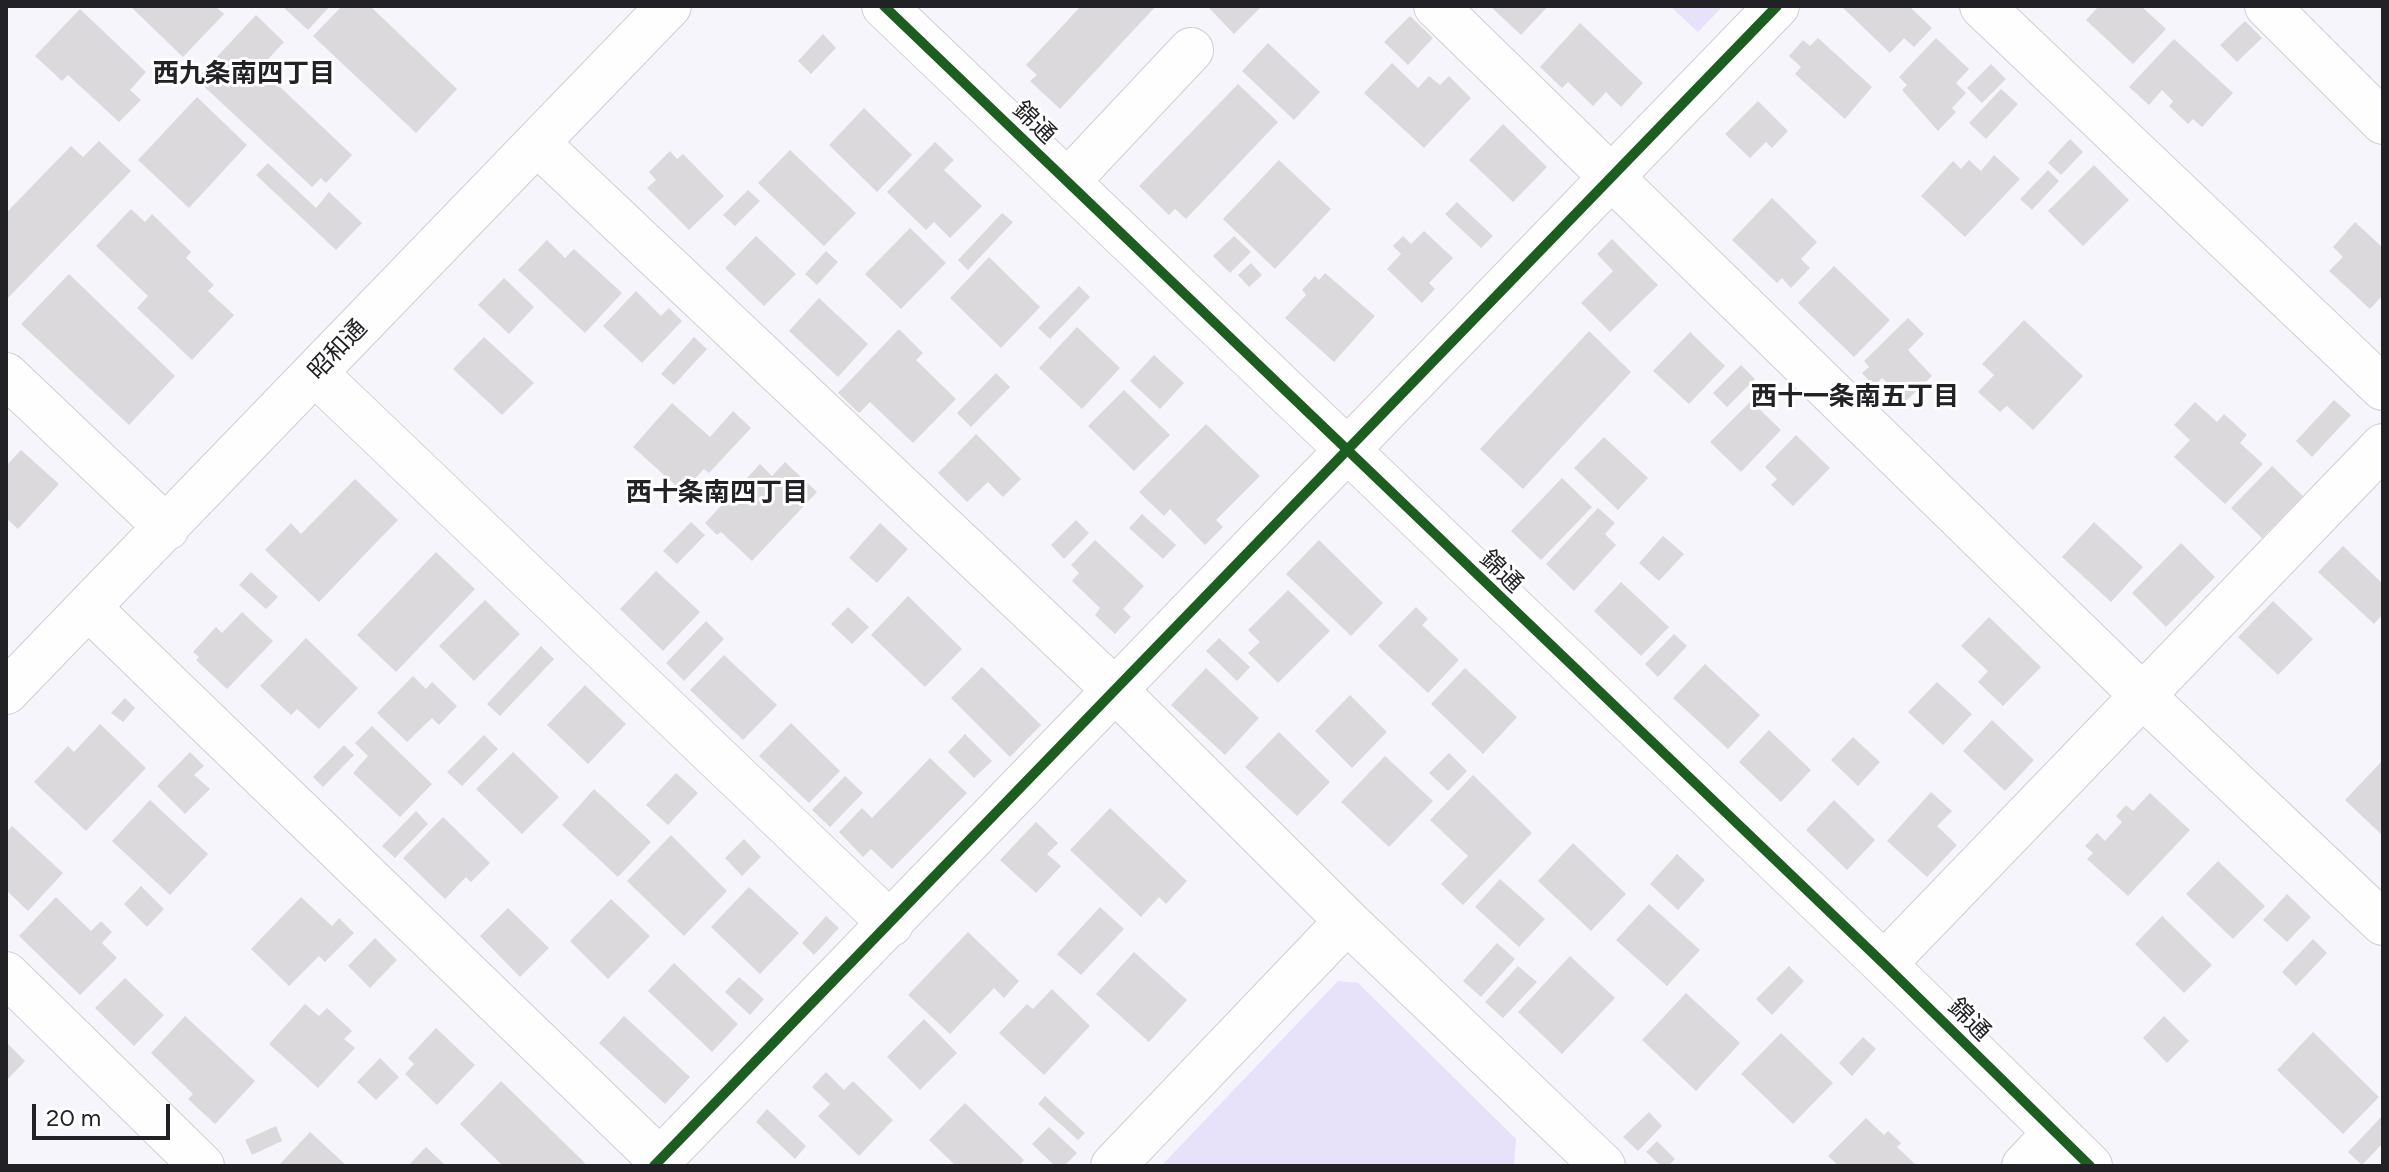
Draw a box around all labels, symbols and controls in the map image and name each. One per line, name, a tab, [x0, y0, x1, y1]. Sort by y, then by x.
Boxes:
district label: 西九条南四丁目	[153, 58, 335, 90]
street label: 錦通	[1007, 96, 1061, 150]
street label: 昭和通	[303, 314, 373, 386]
district label: 西十一条南五丁目	[1751, 381, 1959, 413]
district label: 西十条南四丁目	[626, 477, 808, 509]
street label: 錦通	[1474, 545, 1528, 599]
street label: 錦通	[1942, 993, 1996, 1047]
scale bar	[36, 1088, 174, 1138]
text: 20 m	[46, 1103, 101, 1132]

